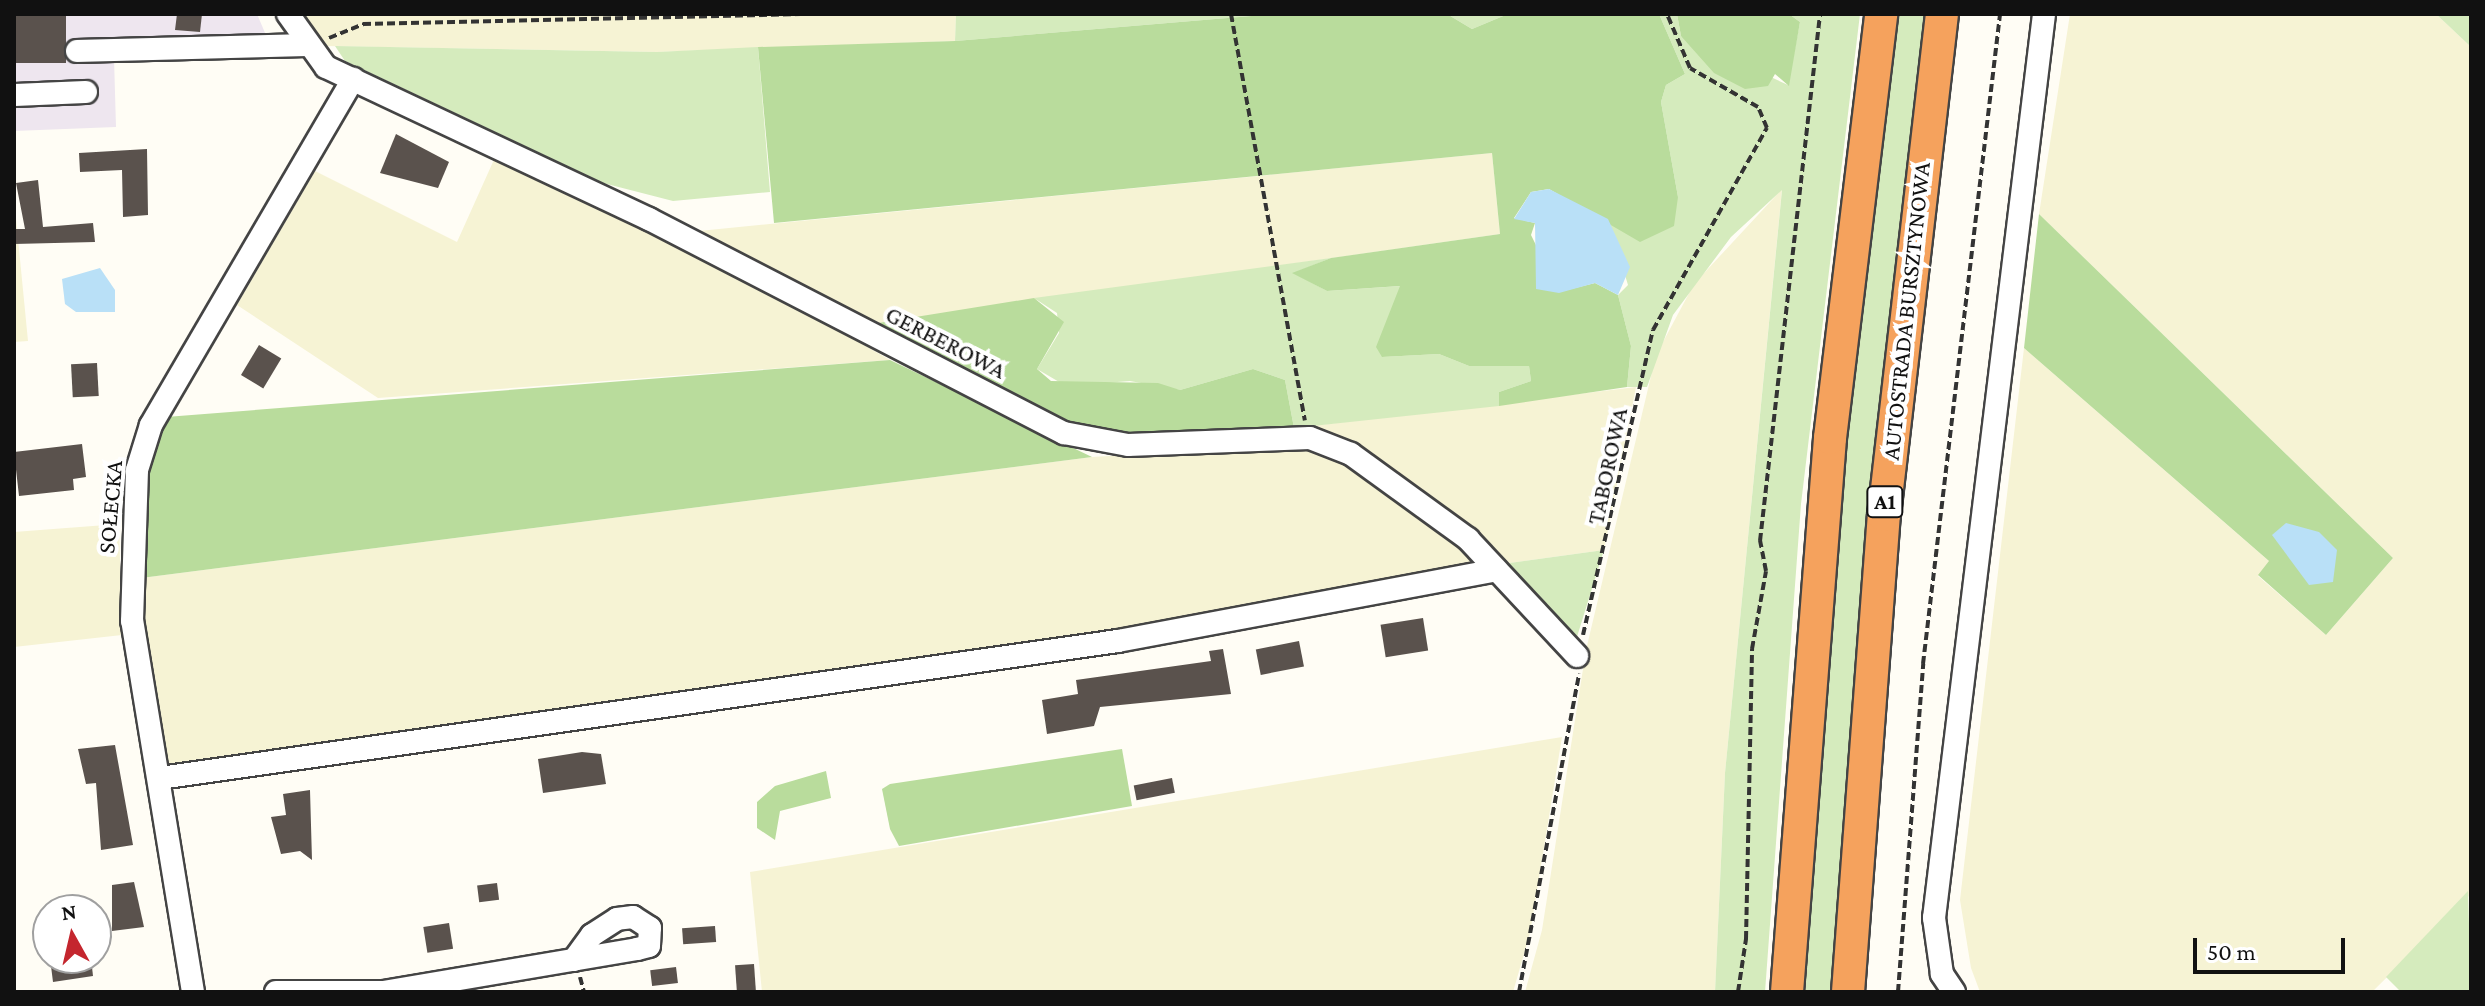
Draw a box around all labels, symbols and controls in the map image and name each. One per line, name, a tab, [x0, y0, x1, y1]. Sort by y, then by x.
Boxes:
street label: AUTOSTRADA BURSZTYNOWA	[1876, 160, 1936, 462]
street label: GERBEROWA	[881, 299, 1011, 385]
street label: TABOROWA	[1581, 405, 1633, 527]
street label: SOŁECKA	[92, 459, 128, 555]
road number: A1	[1865, 484, 1905, 520]
north arrow	[32, 894, 112, 974]
text: N	[60, 898, 78, 925]
scale bar	[2197, 922, 2349, 972]
text: 50 m	[2207, 938, 2256, 965]

